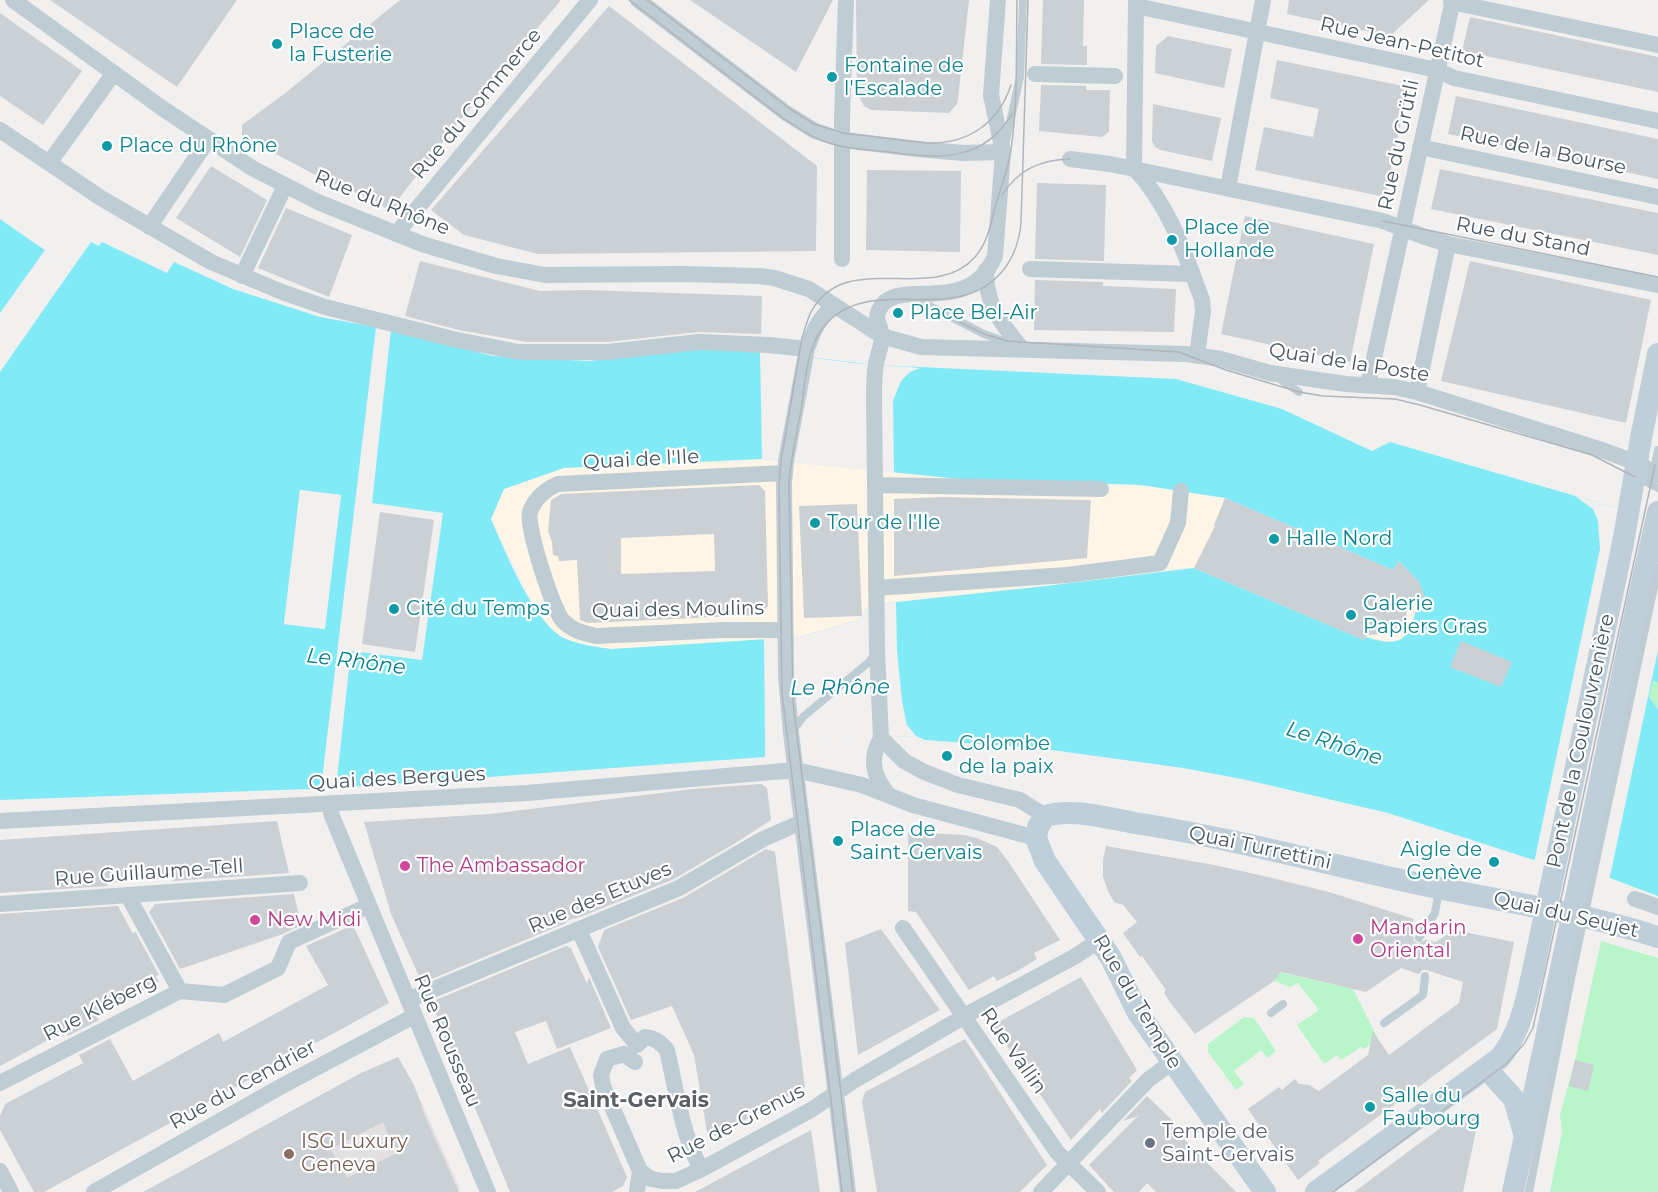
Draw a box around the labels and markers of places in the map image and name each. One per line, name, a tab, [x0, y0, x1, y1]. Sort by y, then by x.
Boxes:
place label: Place de la Fusterie	[289, 20, 392, 67]
marker: Place de la Fusterie	[270, 37, 284, 51]
place label: Fontaine de l'Escalade	[844, 54, 964, 101]
marker: Fontaine de l'Escalade	[825, 70, 839, 84]
place label: Place du Rhône	[119, 134, 277, 158]
marker: Place du Rhône	[100, 139, 114, 153]
place label: Place de Hollande	[1184, 216, 1275, 263]
marker: Place de Hollande	[1165, 233, 1179, 247]
place label: Place Bel-Air	[910, 301, 1038, 325]
marker: Place Bel-Air	[891, 306, 905, 320]
place label: Tour de l'Ile	[827, 511, 940, 535]
marker: Tour de l'Ile	[808, 516, 822, 530]
place label: Halle Nord	[1286, 527, 1392, 551]
marker: Halle Nord	[1267, 532, 1281, 546]
place label: Galerie Papiers Gras	[1363, 592, 1487, 639]
place label: Cité du Temps	[406, 597, 550, 621]
marker: Cité du Temps	[387, 602, 401, 616]
marker: Galerie Papiers Gras	[1344, 608, 1358, 622]
place label: Colombe de la paix	[959, 732, 1054, 779]
marker: Colombe de la paix	[940, 749, 954, 763]
place label: Place de Saint-Gervais	[850, 818, 982, 865]
marker: Place de Saint-Gervais	[831, 834, 845, 848]
place label: Aigle de Genève	[1400, 838, 1482, 885]
place label: The Ambassador	[417, 854, 586, 878]
marker: Aigle de Genève	[1487, 855, 1501, 869]
marker: The Ambassador	[398, 859, 412, 873]
place label: New Midi	[267, 908, 361, 932]
marker: New Midi	[248, 913, 262, 927]
place label: Mandarin Oriental	[1370, 916, 1467, 963]
marker: Mandarin Oriental	[1351, 932, 1365, 946]
place label: Salle du Faubourg	[1382, 1084, 1480, 1131]
marker: Salle du Faubourg	[1363, 1100, 1377, 1114]
place label: Temple de Saint-Gervais	[1162, 1120, 1294, 1167]
place label: ISG Luxury Geneva	[301, 1130, 408, 1177]
marker: Temple de Saint-Gervais	[1143, 1136, 1157, 1150]
marker: ISG Luxury Geneva	[282, 1147, 296, 1161]

